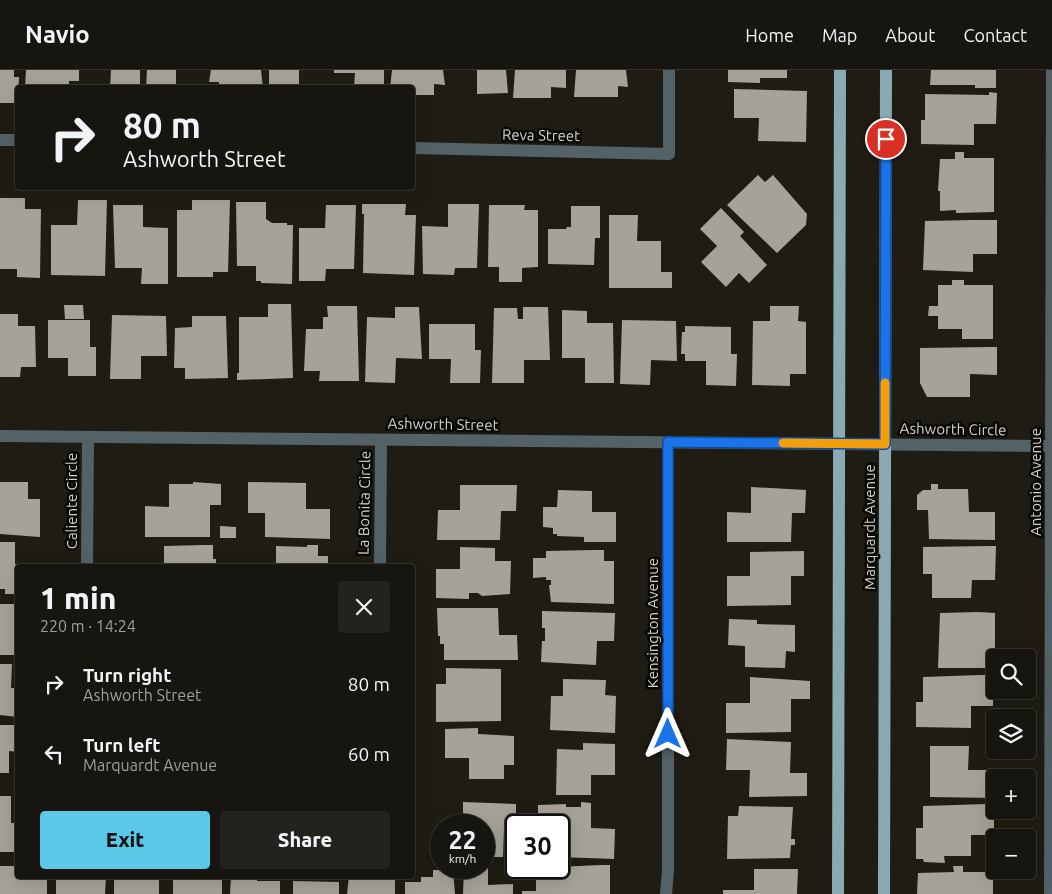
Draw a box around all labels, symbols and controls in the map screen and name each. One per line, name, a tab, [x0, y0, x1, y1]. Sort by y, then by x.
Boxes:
text: Navio	[25, 21, 90, 48]
text: Home	[745, 25, 794, 45]
text: Map	[822, 25, 857, 45]
text: About	[885, 25, 935, 45]
text: Contact	[963, 25, 1027, 45]
icon: right	[40, 105, 105, 170]
text: 80 m	[123, 105, 201, 145]
pin	[865, 118, 907, 160]
icon: arrive	[872, 125, 900, 153]
street label: Reva Street	[502, 126, 580, 144]
text: Ashworth Street	[123, 146, 286, 171]
street label: Ashworth Street	[387, 415, 499, 433]
street label: Ashworth Circle	[900, 420, 1006, 438]
street label: Antonio Avenue	[1027, 428, 1044, 536]
street label: La Bonita Circle	[355, 451, 373, 555]
street label: Caliente Circle	[63, 453, 80, 549]
street label: Marquardt Avenue	[861, 464, 878, 590]
street label: Kensington Avenue	[644, 558, 661, 688]
text: 1 min	[40, 581, 116, 615]
button: close	[338, 581, 390, 633]
text: 220 m · 14:24	[40, 617, 136, 635]
map controls	[986, 649, 1036, 879]
button: search	[986, 649, 1036, 699]
text: Turn right	[83, 664, 171, 686]
icon: right	[40, 670, 68, 698]
text: 80 m	[348, 673, 390, 695]
text: Ashworth Street	[83, 686, 201, 704]
position arrow	[641, 707, 693, 759]
button: layers	[986, 709, 1036, 759]
text: Turn left	[83, 734, 161, 756]
icon: left	[40, 740, 68, 768]
text: 60 m	[348, 743, 390, 765]
text: Marquardt Avenue	[83, 756, 217, 774]
button: +	[986, 769, 1036, 819]
button: Exit	[40, 811, 210, 869]
button: Share	[220, 811, 390, 869]
speed limit sign: 30	[505, 814, 570, 879]
text: 22	[448, 826, 477, 854]
button: −	[986, 829, 1036, 879]
text: km/h	[449, 852, 476, 865]

